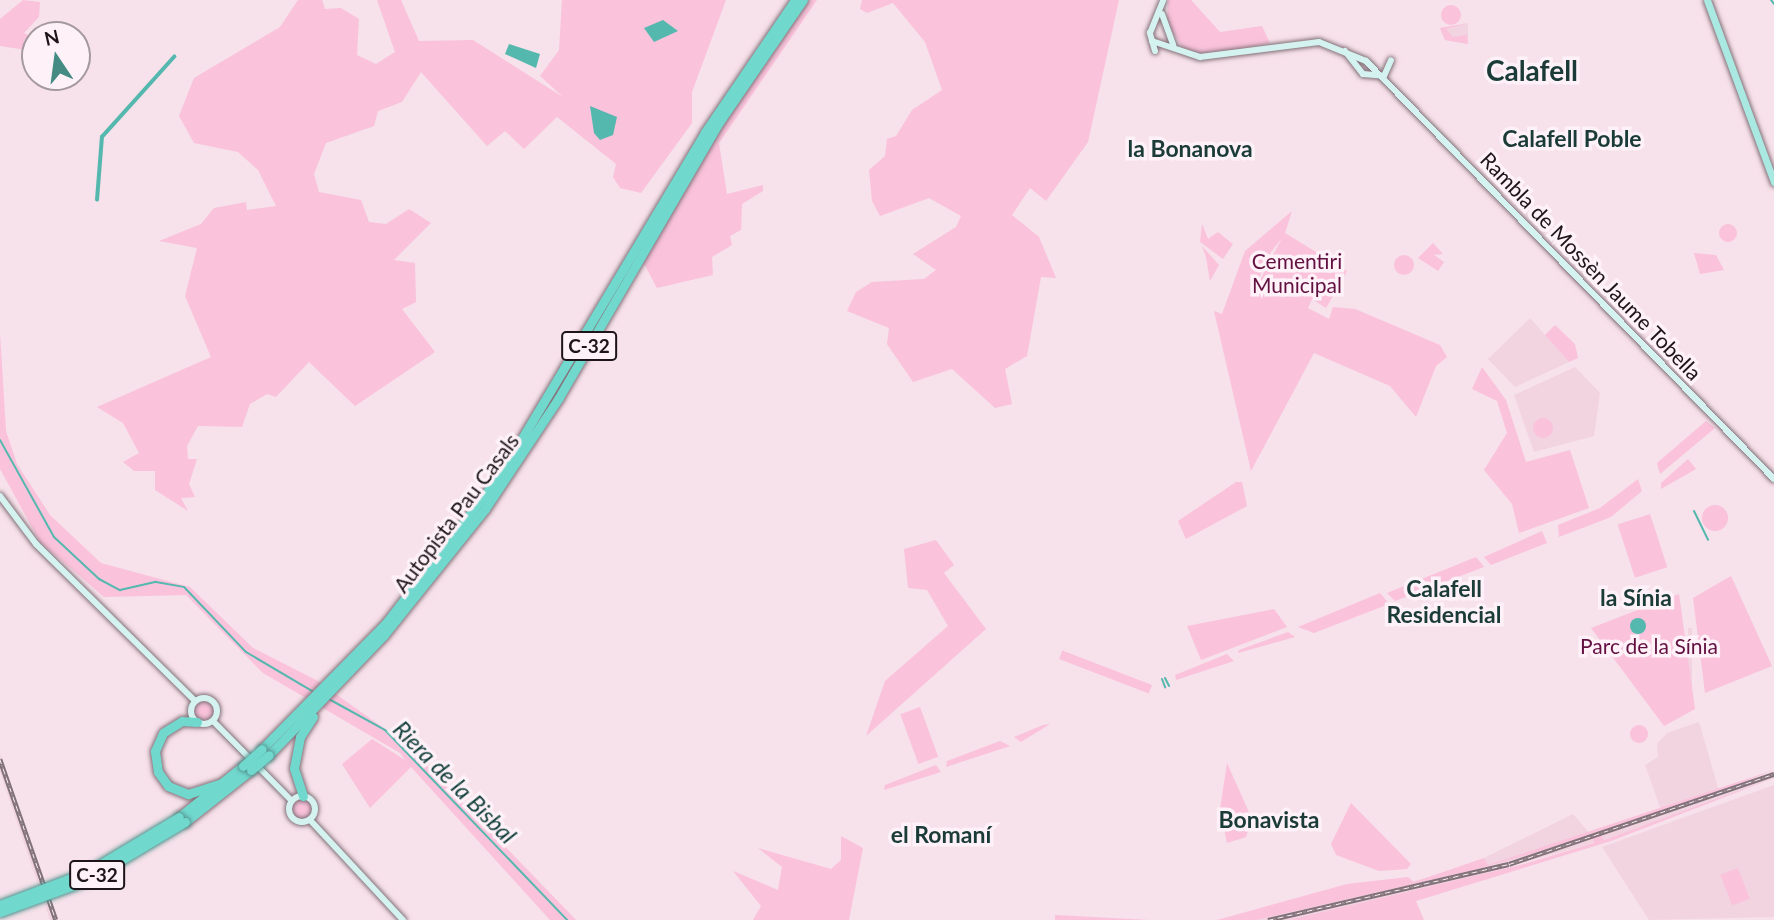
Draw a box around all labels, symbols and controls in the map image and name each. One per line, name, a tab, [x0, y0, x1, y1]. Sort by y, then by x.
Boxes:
north arrow	[21, 21, 91, 91]
text: N	[42, 24, 61, 50]
district label: Calafell	[1486, 53, 1578, 87]
district label: Calafell Poble	[1502, 124, 1642, 152]
district label: la Bonanova	[1127, 134, 1253, 162]
street label: Rambla de Mossèn Jaume Tobella	[1475, 146, 1707, 386]
park label: Cementiri Municipal	[1252, 248, 1342, 298]
road number: C-32	[561, 330, 617, 362]
street label: Autopista Pau Casals	[388, 429, 524, 597]
district label: Calafell Residencial	[1387, 574, 1501, 628]
district label: la Sínia	[1600, 583, 1672, 611]
park label: Parc de la Sínia	[1580, 633, 1718, 659]
water label: Riera de la Bisbal	[388, 715, 522, 849]
district label: Bonavista	[1219, 805, 1319, 833]
district label: el Romaní	[891, 820, 991, 848]
road number: C-32	[69, 860, 125, 890]

